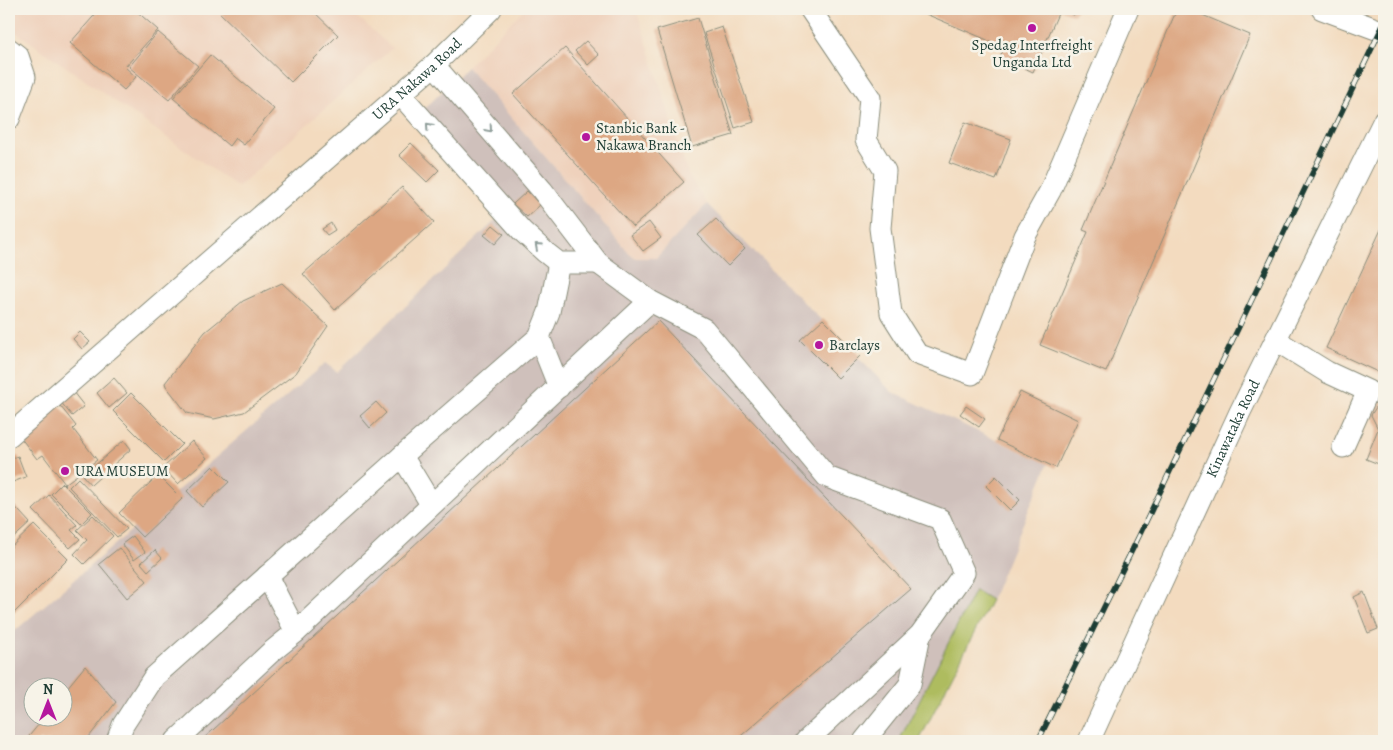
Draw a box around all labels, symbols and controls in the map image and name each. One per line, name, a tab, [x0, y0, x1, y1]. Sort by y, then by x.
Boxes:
marker: Spedag Interfreight Unganda Ltd	[1026, 22, 1038, 34]
street label: URA Nakawa Road	[368, 33, 467, 125]
place label: Spedag Interfreight Unganda Ltd	[972, 35, 1093, 72]
place label: Stanbic Bank - Nakawa Branch	[596, 118, 692, 155]
one-way arrow	[426, 123, 434, 132]
one-way arrow	[483, 123, 492, 132]
marker: Stanbic Bank - Nakawa Branch	[580, 131, 592, 143]
one-way arrow	[534, 243, 543, 252]
place label: Barclays	[829, 335, 880, 355]
marker: Barclays	[813, 339, 825, 351]
street label: Kinawataka Road	[1201, 375, 1265, 481]
place label: URA MUSEUM	[75, 461, 169, 481]
marker: URA MUSEUM	[59, 465, 71, 477]
north arrow	[22, 678, 72, 728]
text: N	[43, 680, 53, 699]

